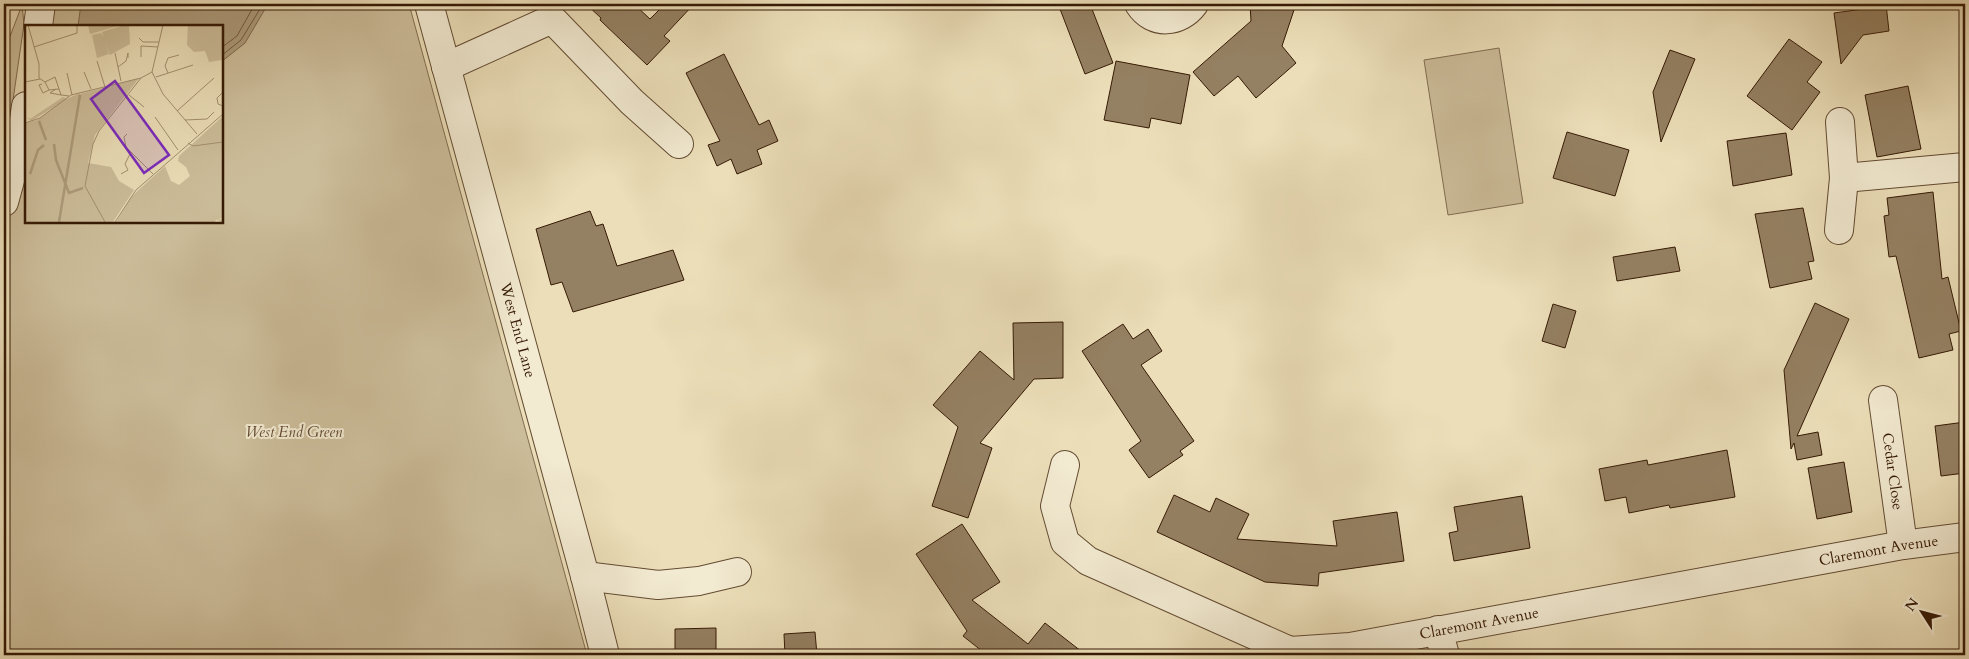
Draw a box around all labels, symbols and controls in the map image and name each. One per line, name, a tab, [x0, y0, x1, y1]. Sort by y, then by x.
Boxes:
inset map	[25, 25, 222, 222]
street label: West End Lane	[495, 279, 541, 380]
park label: West End Green	[246, 422, 343, 442]
street label: Cedar Close	[1878, 432, 1908, 511]
street label: Claremont Avenue	[1817, 531, 1940, 570]
north arrow	[1896, 586, 1946, 636]
text: N	[1901, 594, 1923, 615]
street label: Claremont Avenue	[1418, 602, 1541, 644]

